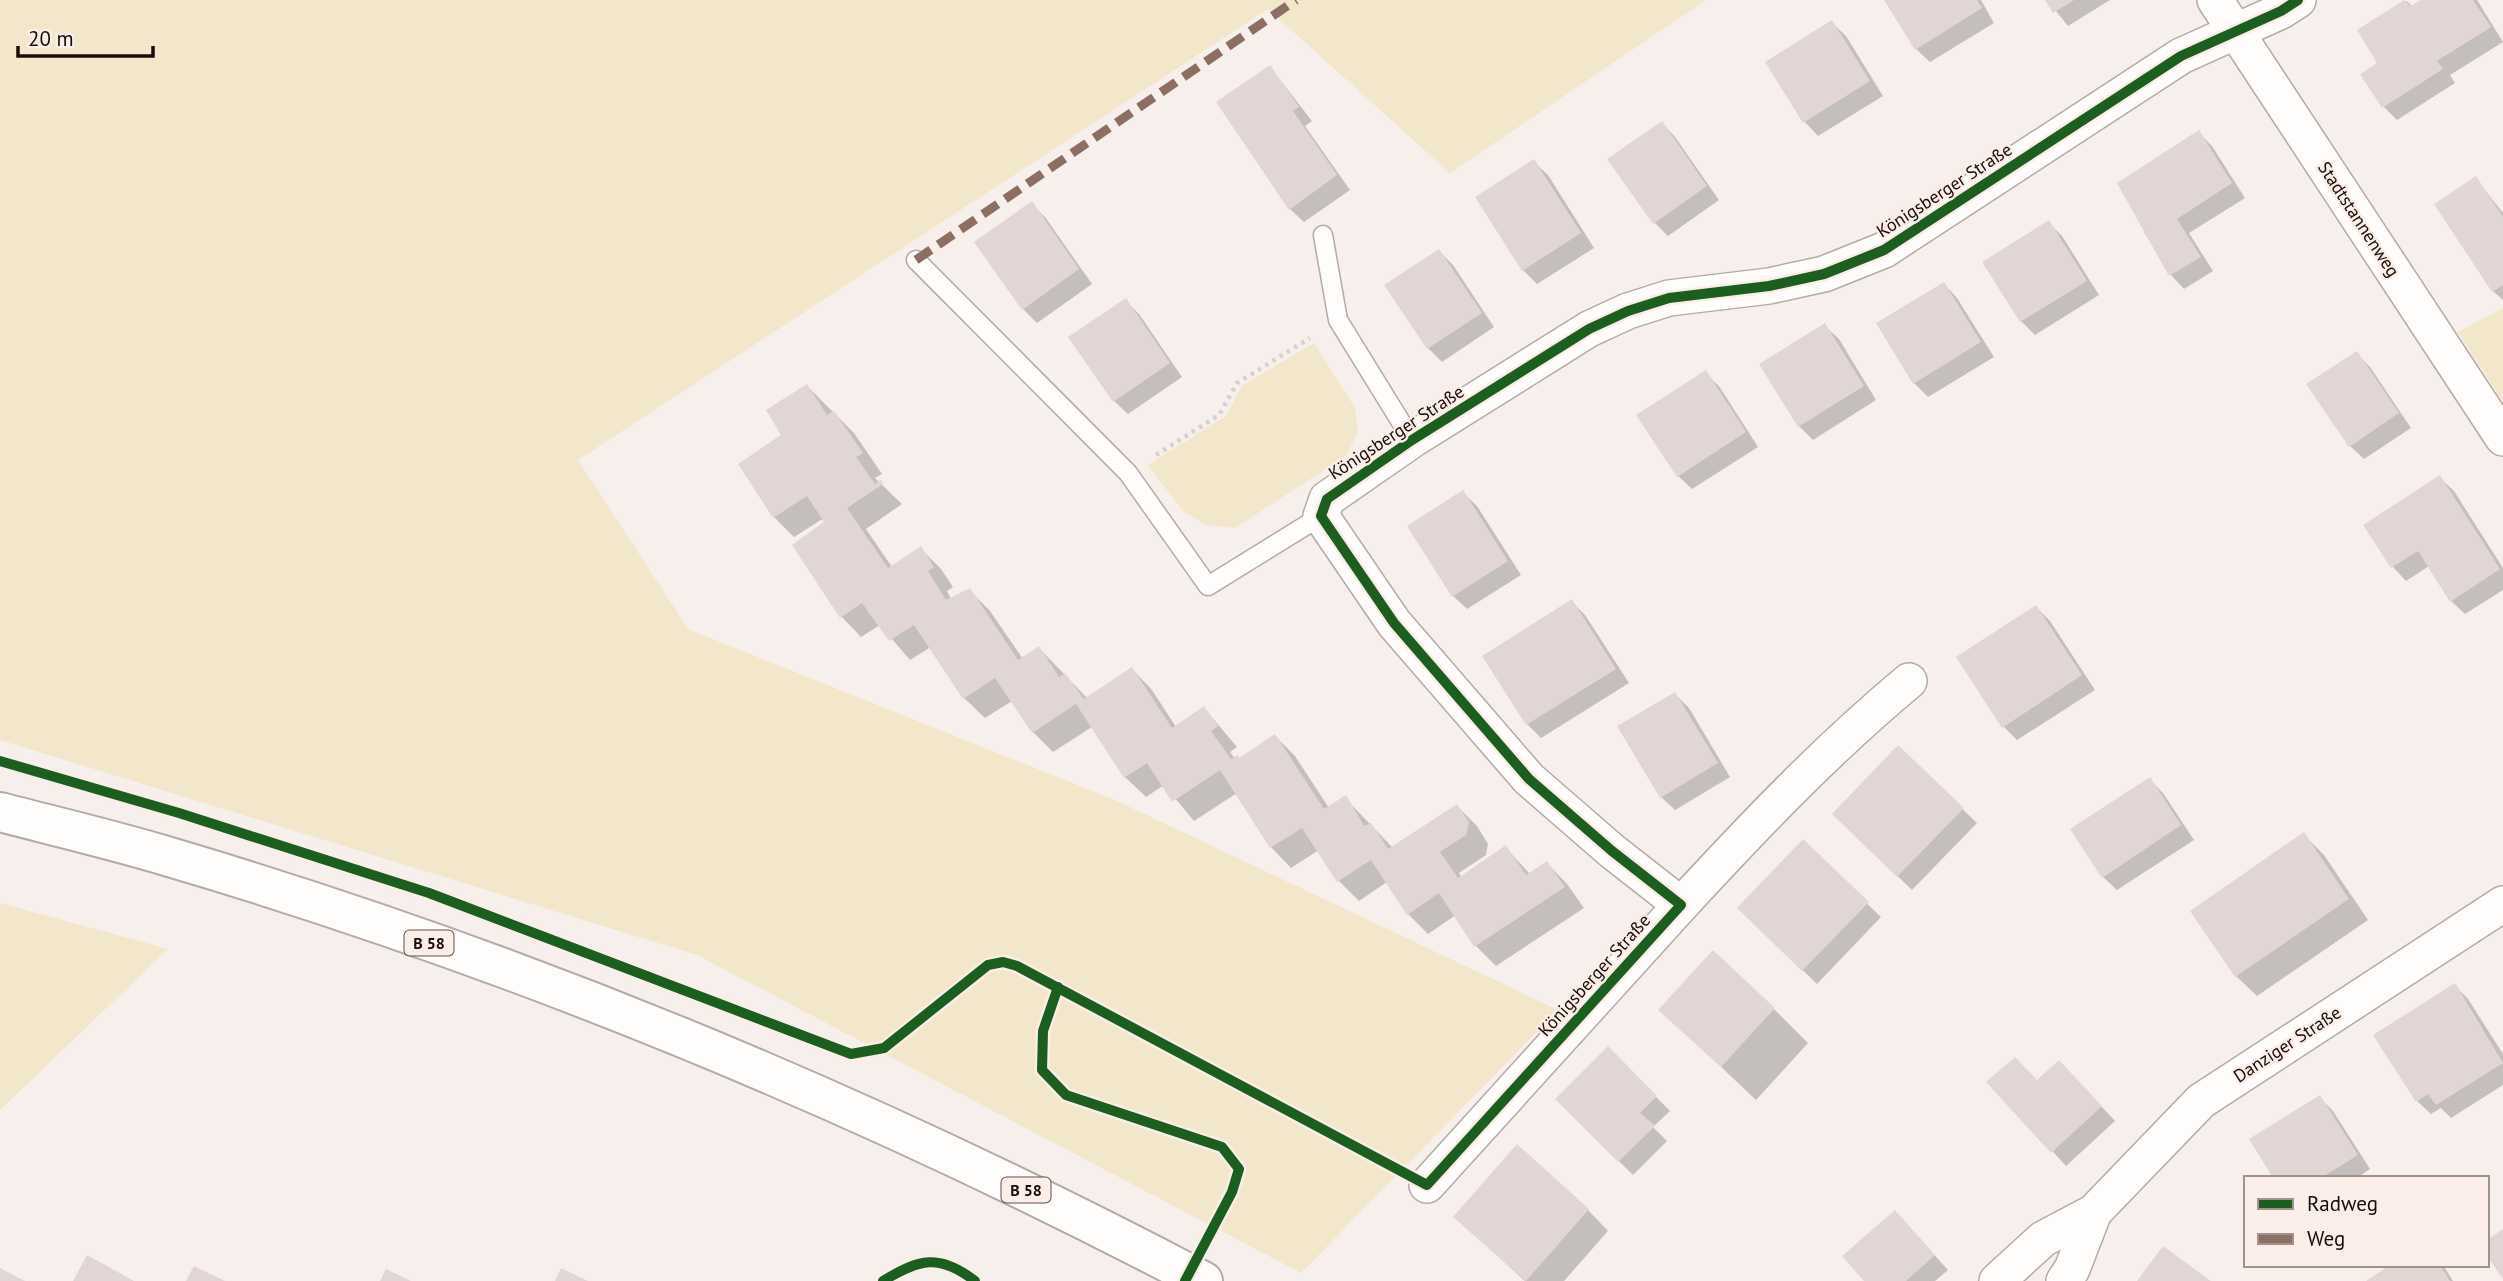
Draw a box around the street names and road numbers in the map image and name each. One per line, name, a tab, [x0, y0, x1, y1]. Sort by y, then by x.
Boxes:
street label: Königsberger Straße	[1872, 138, 2016, 242]
street label: Stadtstannenweg	[2313, 157, 2405, 281]
street label: Königsberger Straße	[1324, 380, 1468, 484]
street label: Königsberger Straße	[1533, 909, 1655, 1041]
road number: B 58	[404, 931, 453, 956]
street label: Danziger Straße	[2229, 1001, 2345, 1087]
road number: B 58	[1002, 1178, 1050, 1202]

